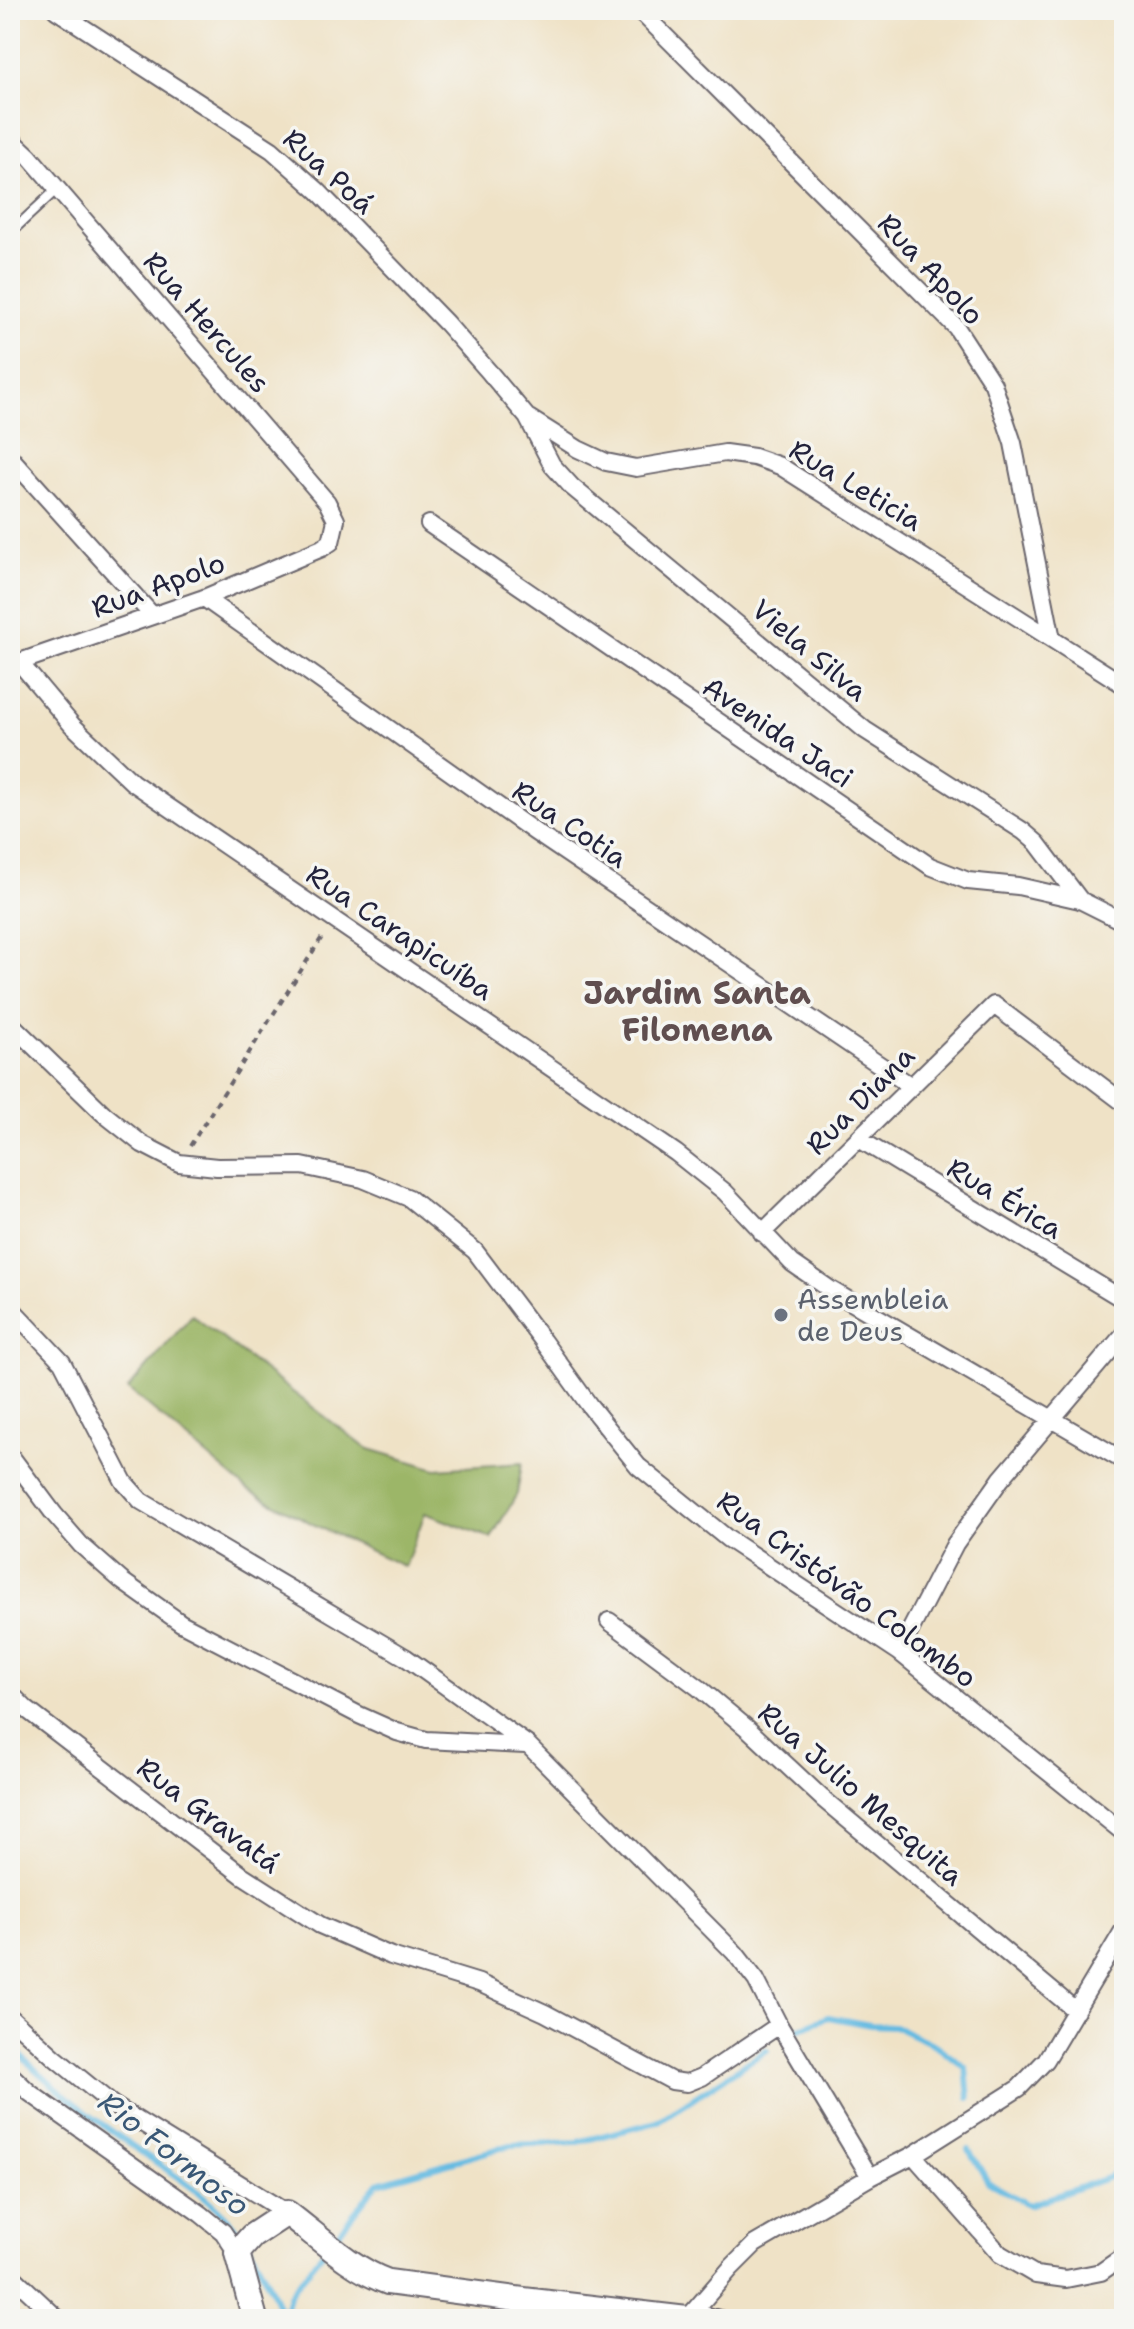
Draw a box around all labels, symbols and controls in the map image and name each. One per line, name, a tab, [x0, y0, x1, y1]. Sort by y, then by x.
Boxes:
street label: Rua Poá	[275, 120, 383, 222]
street label: Rua Apolo	[870, 205, 992, 333]
street label: Rua Hercules	[135, 243, 279, 401]
street label: Rua Leticia	[782, 430, 930, 540]
street label: Rua Apolo	[86, 543, 230, 627]
street label: Viela Silva	[744, 590, 876, 710]
street label: Avenida Jaci	[695, 668, 861, 796]
street label: Rua Cotia	[505, 772, 635, 876]
street label: Rua Carapicuíba	[299, 855, 501, 1009]
district label: Jardim Santa Filomena	[583, 971, 811, 1051]
street label: Rua Diana	[797, 1037, 923, 1163]
street label: Rua Érica	[940, 1149, 1070, 1247]
place label: Assembleia de Deus	[797, 1280, 949, 1350]
marker: Assembleia de Deus	[772, 1306, 790, 1324]
street label: Rua Cristóvão Colombo	[709, 1482, 985, 1696]
street label: Rua Julio Mesquita	[750, 1694, 972, 1894]
street label: Rua Gravatá	[129, 1748, 289, 1882]
water label: Rio Formoso	[90, 2082, 258, 2226]

